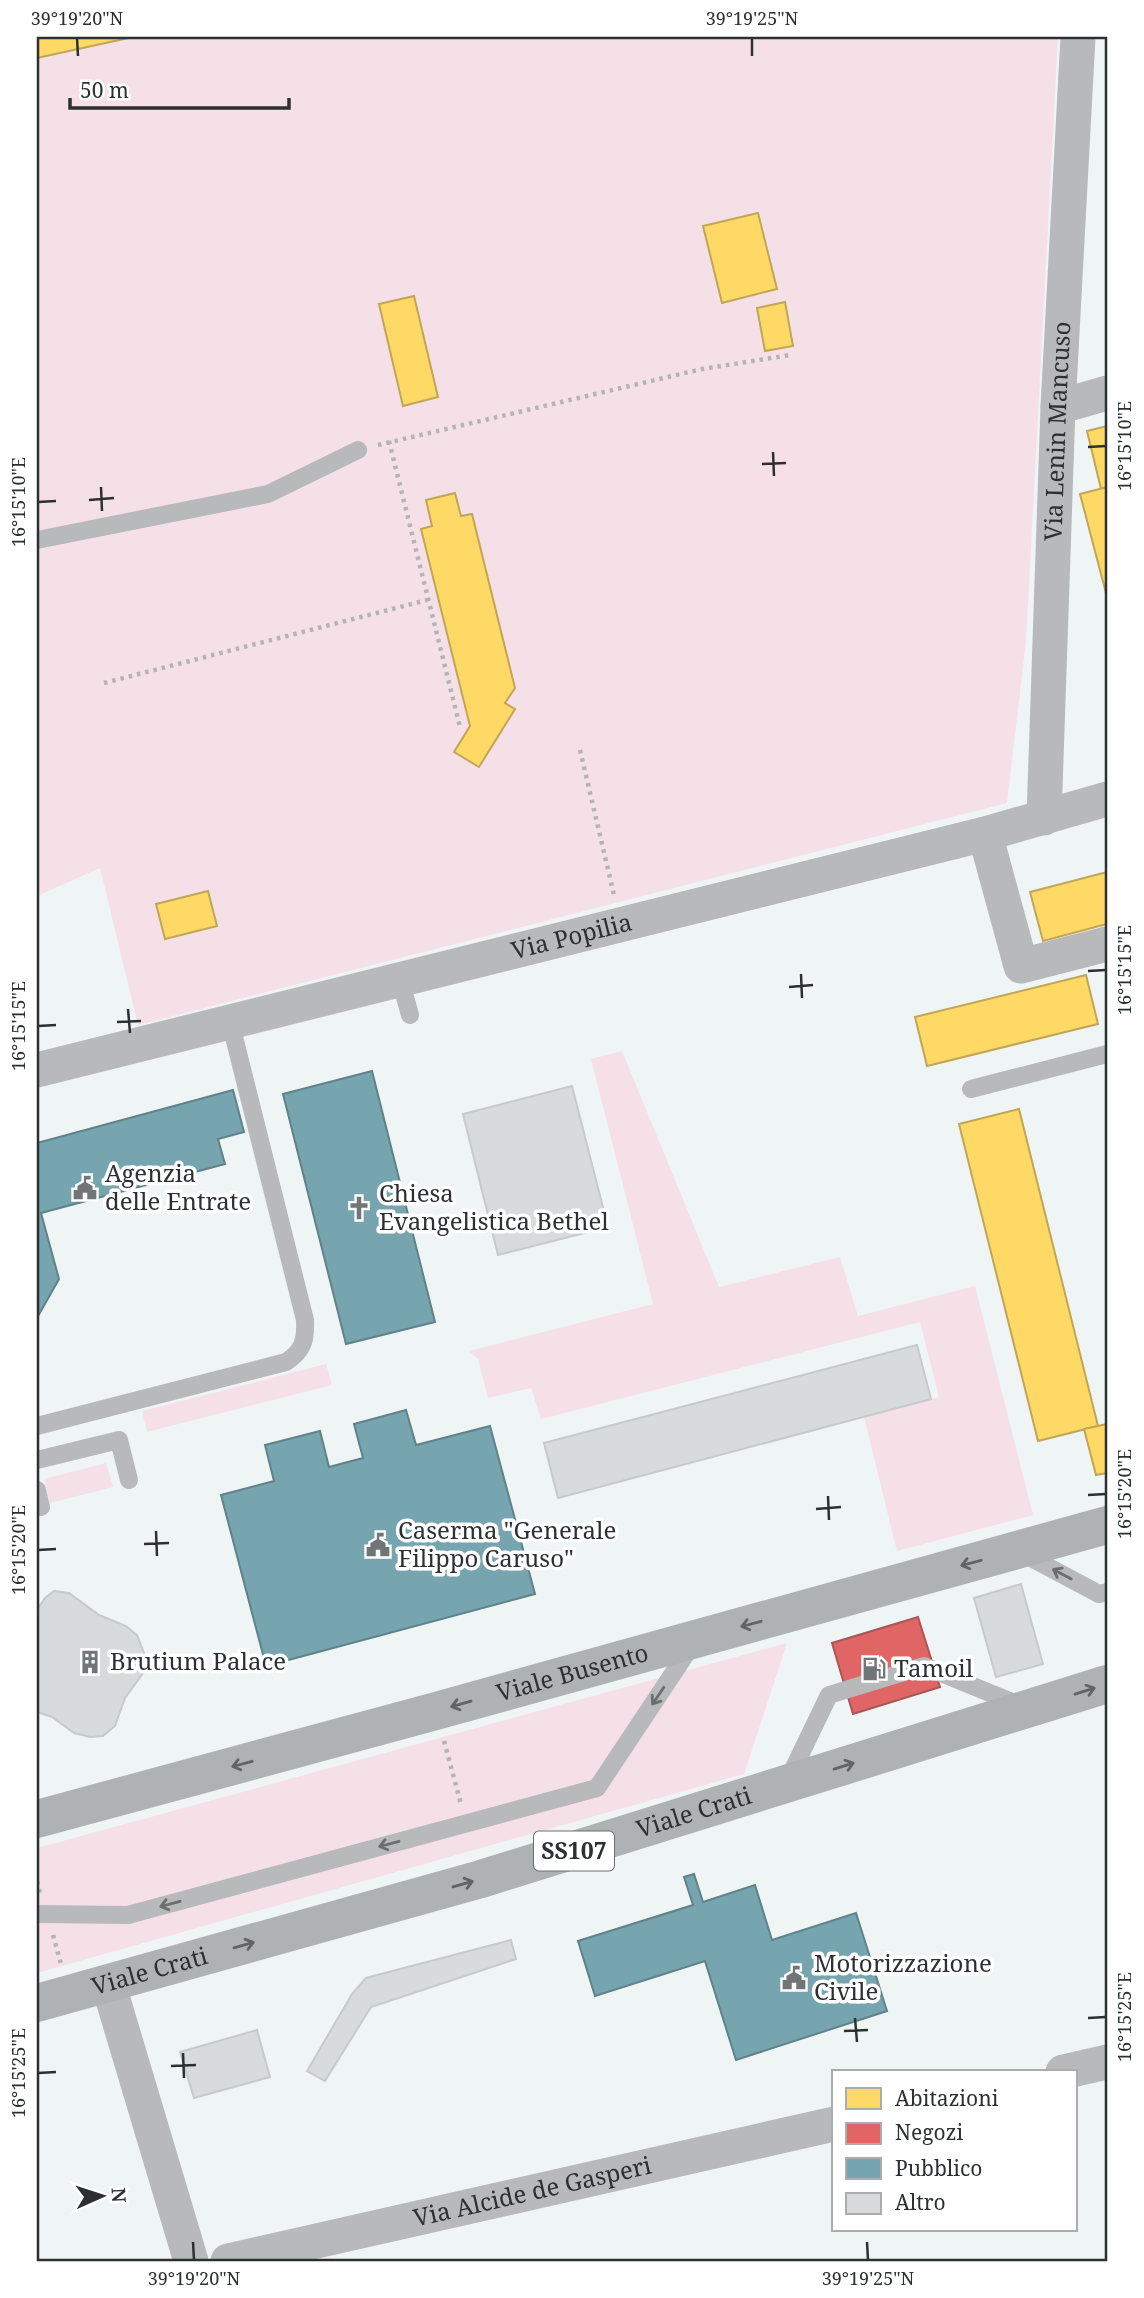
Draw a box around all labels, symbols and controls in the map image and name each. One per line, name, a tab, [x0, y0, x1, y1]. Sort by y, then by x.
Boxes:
text: 39°19'20"N	[31, 6, 124, 30]
text: 39°19'25"N	[706, 6, 799, 30]
scale bar	[70, 66, 289, 110]
text: 50 m	[80, 76, 129, 104]
street label: Via Lenin Mancuso	[1035, 321, 1078, 541]
text: 16°15'10"E	[1112, 401, 1136, 491]
text: 16°15'10"E	[6, 457, 30, 547]
street label: Via Popilia	[508, 905, 635, 966]
text: 16°15'15"E	[1112, 925, 1136, 1015]
text: 16°15'15"E	[6, 981, 30, 1071]
place label: Agenzia delle Entrate	[105, 1156, 251, 1217]
public building icon: Agenzia delle Entrate	[71, 1174, 99, 1202]
place label: Chiesa Evangelistica Bethel	[379, 1176, 609, 1237]
church icon: Chiesa Evangelistica Bethel	[345, 1194, 373, 1222]
text: 16°15'20"E	[1112, 1449, 1136, 1539]
text: 16°15'20"E	[6, 1505, 30, 1595]
place label: Caserma "Generale Filippo Caruso"	[398, 1513, 616, 1574]
public building icon: Caserma "Generale Filippo Caruso"	[364, 1531, 392, 1559]
one-way arrow	[960, 1557, 983, 1570]
one-way arrow	[1052, 1567, 1073, 1580]
one-way arrow	[741, 1618, 763, 1631]
street label: Viale Busento	[492, 1635, 652, 1709]
place label: Brutium Palace	[110, 1644, 286, 1677]
building icon: Brutium Palace	[76, 1648, 104, 1676]
place label: Tamoil	[894, 1651, 974, 1684]
fuel station icon: Tamoil	[860, 1655, 888, 1683]
one-way arrow	[1074, 1684, 1096, 1697]
one-way arrow	[651, 1686, 665, 1705]
one-way arrow	[451, 1698, 473, 1711]
one-way arrow	[231, 1758, 254, 1771]
one-way arrow	[833, 1758, 855, 1771]
street label: Viale Crati	[632, 1778, 756, 1845]
road number: SS107	[534, 1832, 614, 1870]
one-way arrow	[378, 1838, 401, 1851]
one-way arrow	[451, 1877, 474, 1890]
one-way arrow	[159, 1898, 181, 1911]
street label: Viale Crati	[87, 1938, 211, 2002]
one-way arrow	[232, 1938, 255, 1951]
place label: Motorizzazione Civile	[814, 1946, 992, 2007]
public building icon: Motorizzazione Civile	[780, 1964, 808, 1992]
text: 16°15'25"E	[1112, 1972, 1136, 2062]
text: 16°15'25"E	[6, 2028, 30, 2118]
legend	[832, 2070, 1078, 2232]
text: Abitazioni	[895, 2084, 999, 2112]
text: Negozi	[895, 2118, 963, 2146]
street label: Via Alcide de Gasperi	[410, 2148, 655, 2234]
text: Pubblico	[895, 2154, 983, 2182]
north arrow	[66, 2162, 136, 2232]
text: N	[106, 2187, 132, 2203]
text: Altro	[895, 2188, 946, 2216]
text: 39°19'20"N	[148, 2266, 241, 2290]
text: 39°19'25"N	[822, 2266, 915, 2290]

